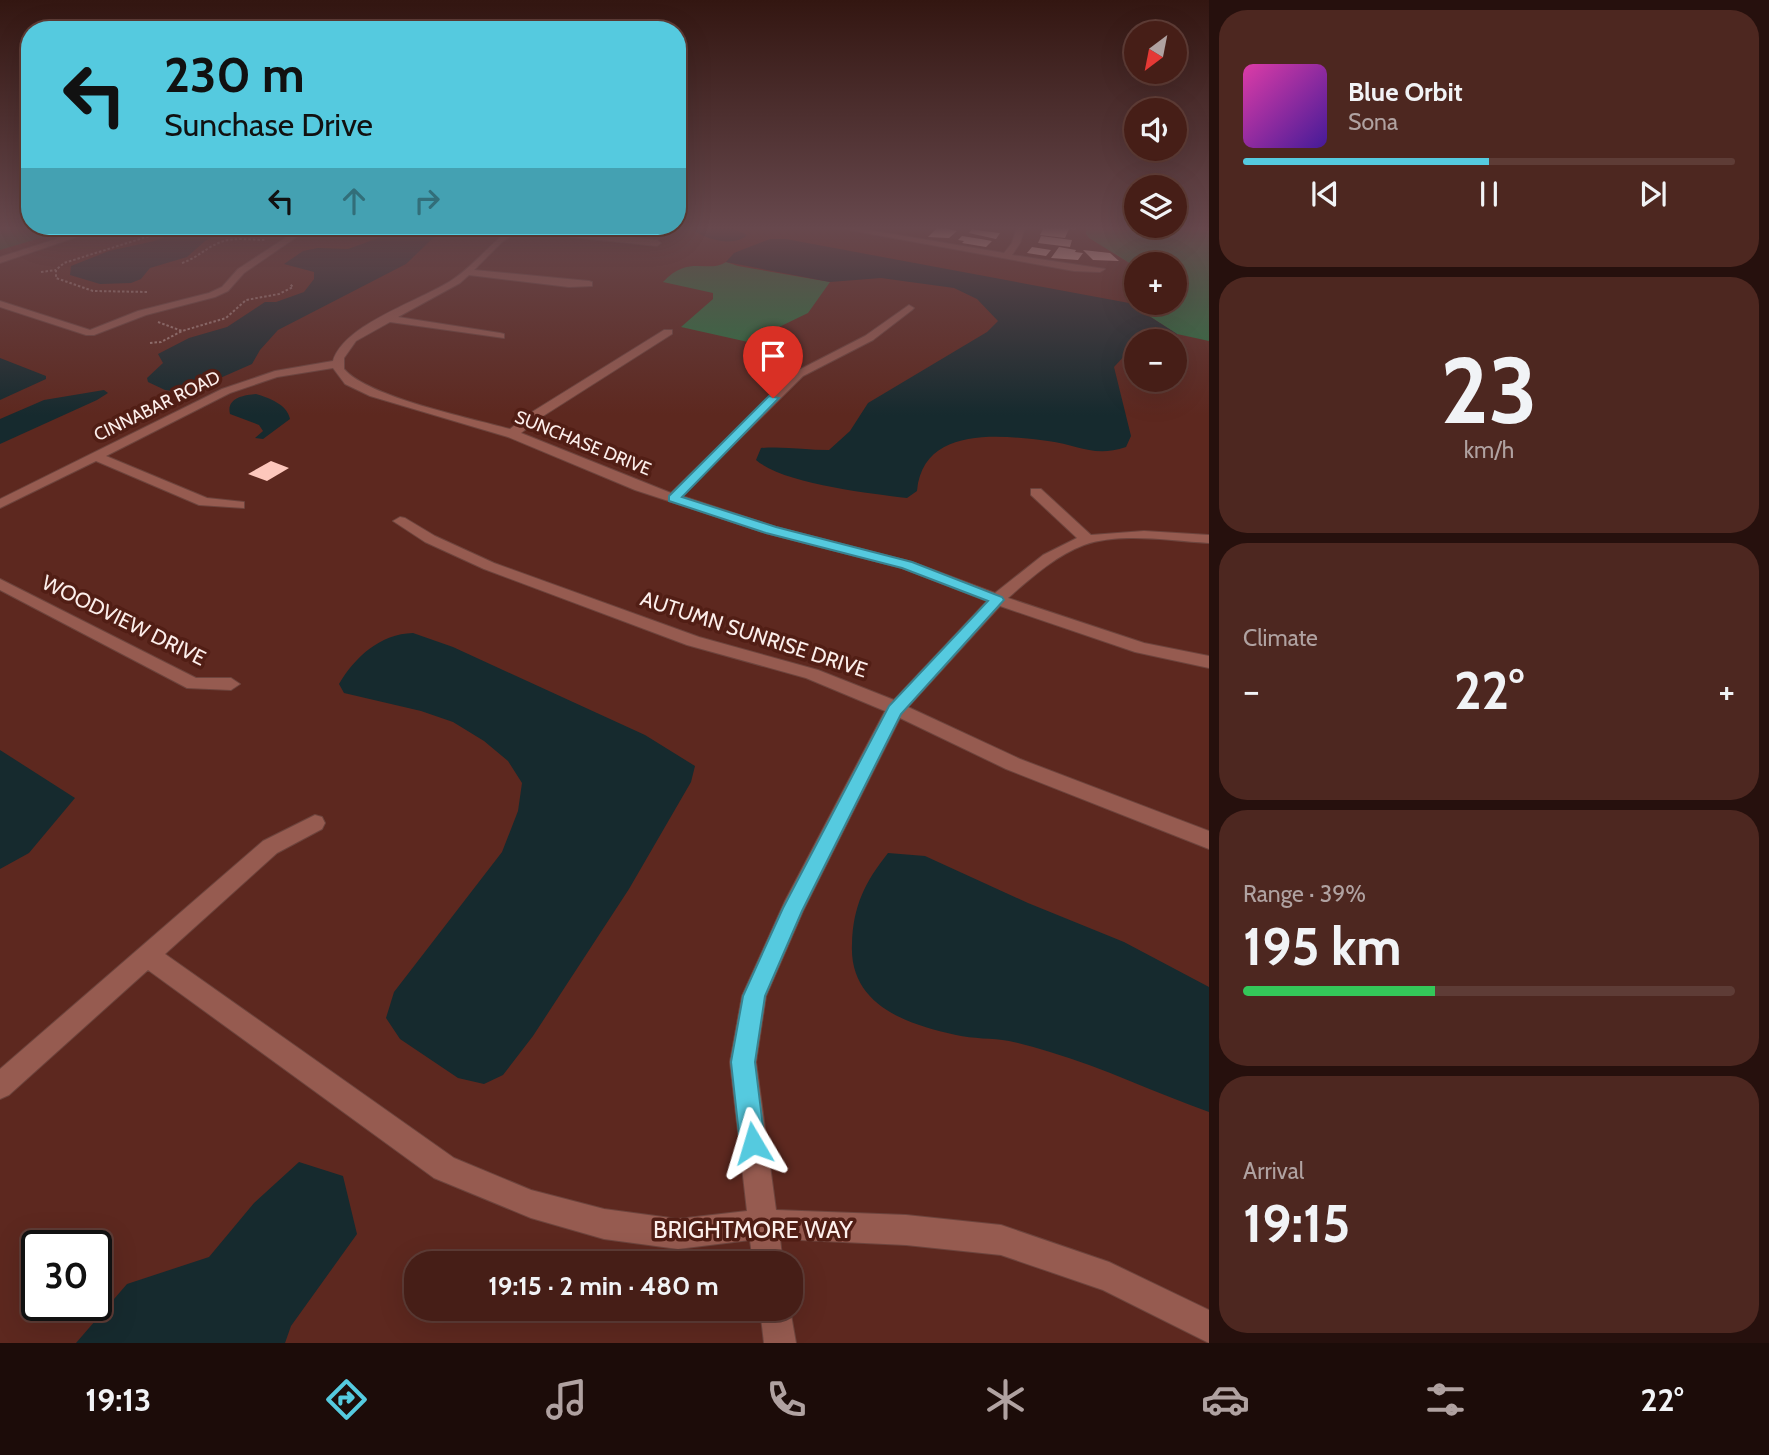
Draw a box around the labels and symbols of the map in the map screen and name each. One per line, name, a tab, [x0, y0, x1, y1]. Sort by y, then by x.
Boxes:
north arrow	[1124, 21, 1186, 84]
pin	[743, 326, 803, 398]
street label: CINNABAR ROAD	[90, 366, 224, 446]
street label: SUNCHASE DRIVE	[512, 406, 654, 480]
street label: WOODVIEW DRIVE	[38, 569, 210, 671]
street label: AUTUMN SUNRISE DRIVE	[637, 585, 871, 683]
position arrow	[716, 1106, 790, 1180]
street label: BRIGHTMORE WAY	[653, 1215, 853, 1244]
speed limit sign: 30	[21, 1230, 112, 1321]

